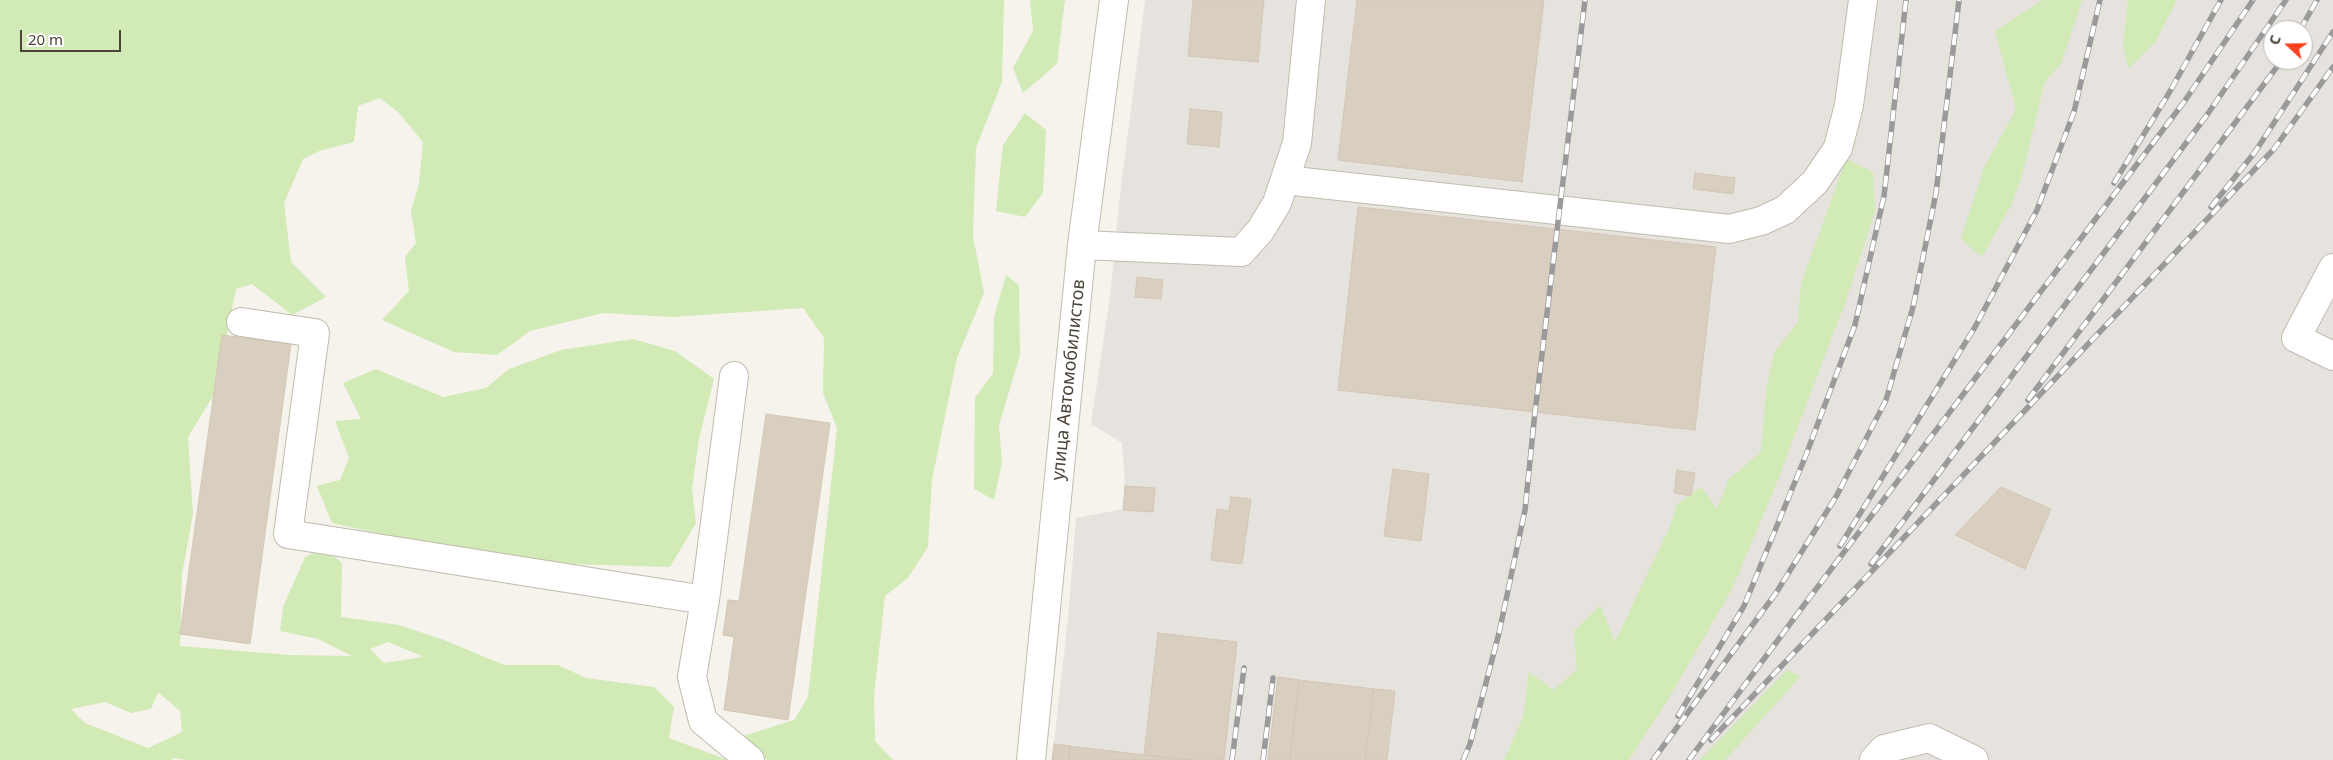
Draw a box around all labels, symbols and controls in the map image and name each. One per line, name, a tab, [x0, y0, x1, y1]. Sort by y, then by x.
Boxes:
scale bar	[22, 20, 124, 52]
north arrow	[2263, 20, 2313, 70]
text: 20 m	[28, 29, 63, 49]
text: С	[2264, 32, 2285, 47]
street label: улица Автомобилистов	[1048, 278, 1090, 482]

